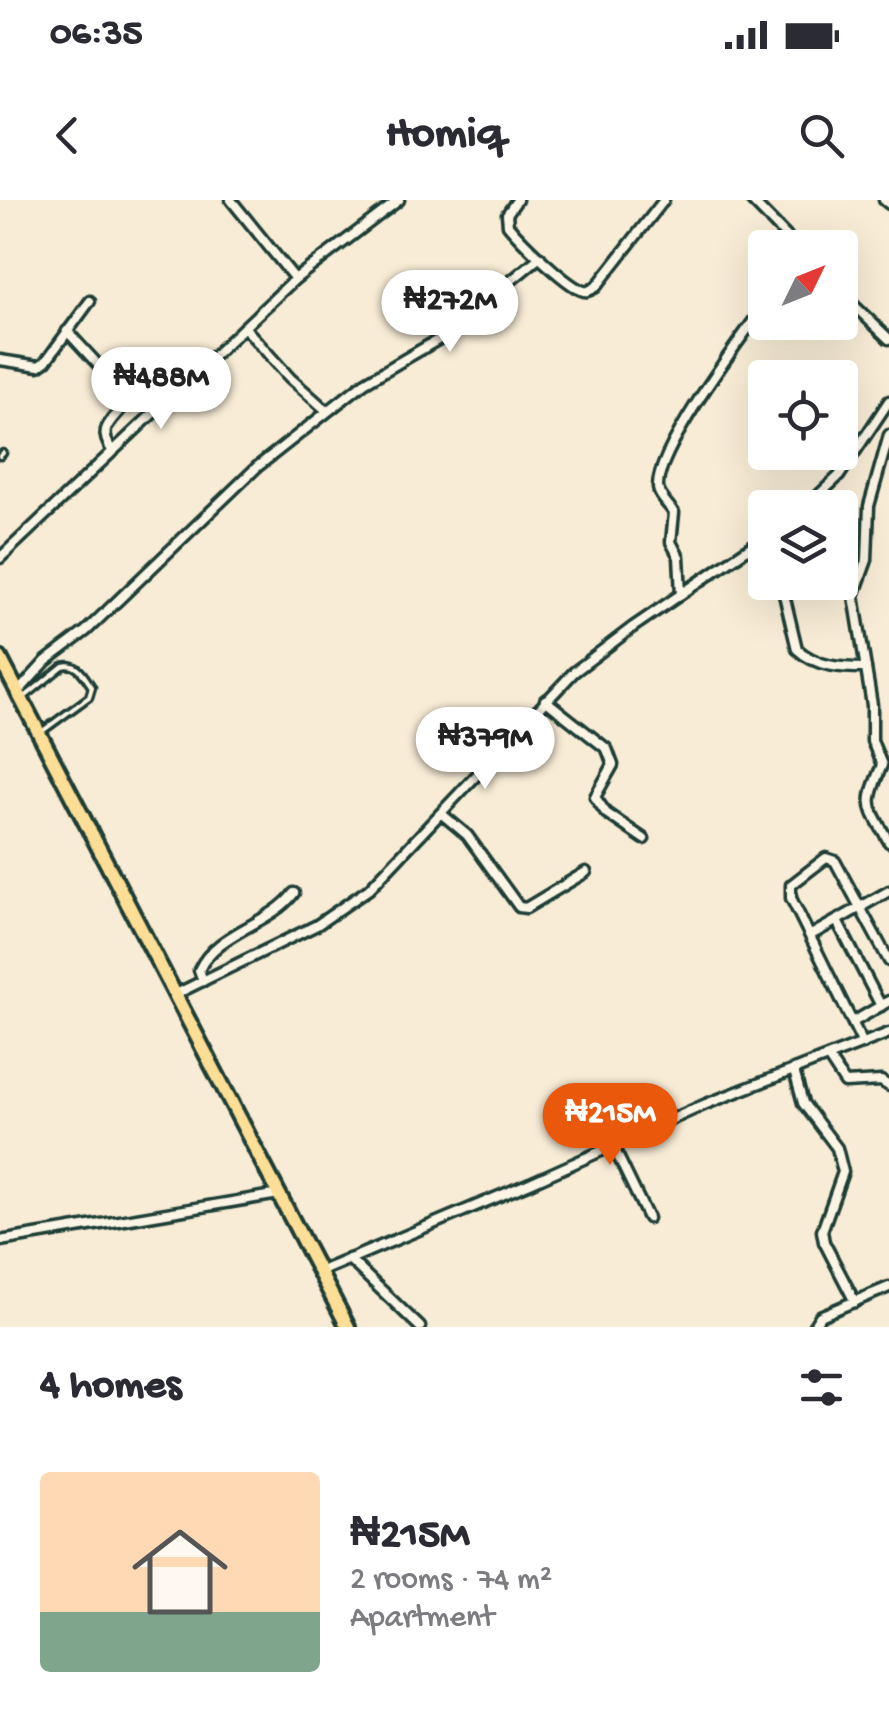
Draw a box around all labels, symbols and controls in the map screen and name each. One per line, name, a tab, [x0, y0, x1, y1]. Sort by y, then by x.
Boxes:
text: 06:35	[50, 13, 142, 57]
icon: back	[40, 108, 95, 163]
icon: search	[794, 108, 849, 163]
text: Homiq	[386, 109, 503, 162]
north arrow	[748, 230, 858, 340]
map controls	[748, 230, 858, 600]
pin: ₦272M	[380, 270, 520, 355]
text: ₦272M	[403, 283, 497, 321]
pin: ₦488M	[91, 347, 231, 432]
text: ₦488M	[113, 360, 209, 398]
button: locate	[748, 360, 858, 470]
button: layers	[748, 490, 858, 600]
pin: ₦379M	[415, 707, 555, 792]
text: ₦379M	[438, 720, 532, 758]
pin: ₦215M	[540, 1083, 680, 1168]
text: ₦215M	[565, 1096, 655, 1134]
icon: filters	[794, 1360, 849, 1415]
text: 4 homes	[40, 1363, 181, 1412]
icon: home	[120, 1512, 240, 1632]
text: ₦215M	[350, 1513, 469, 1562]
text: 2 rooms · 74 m²	[350, 1562, 552, 1600]
text: Apartment	[350, 1600, 494, 1638]

